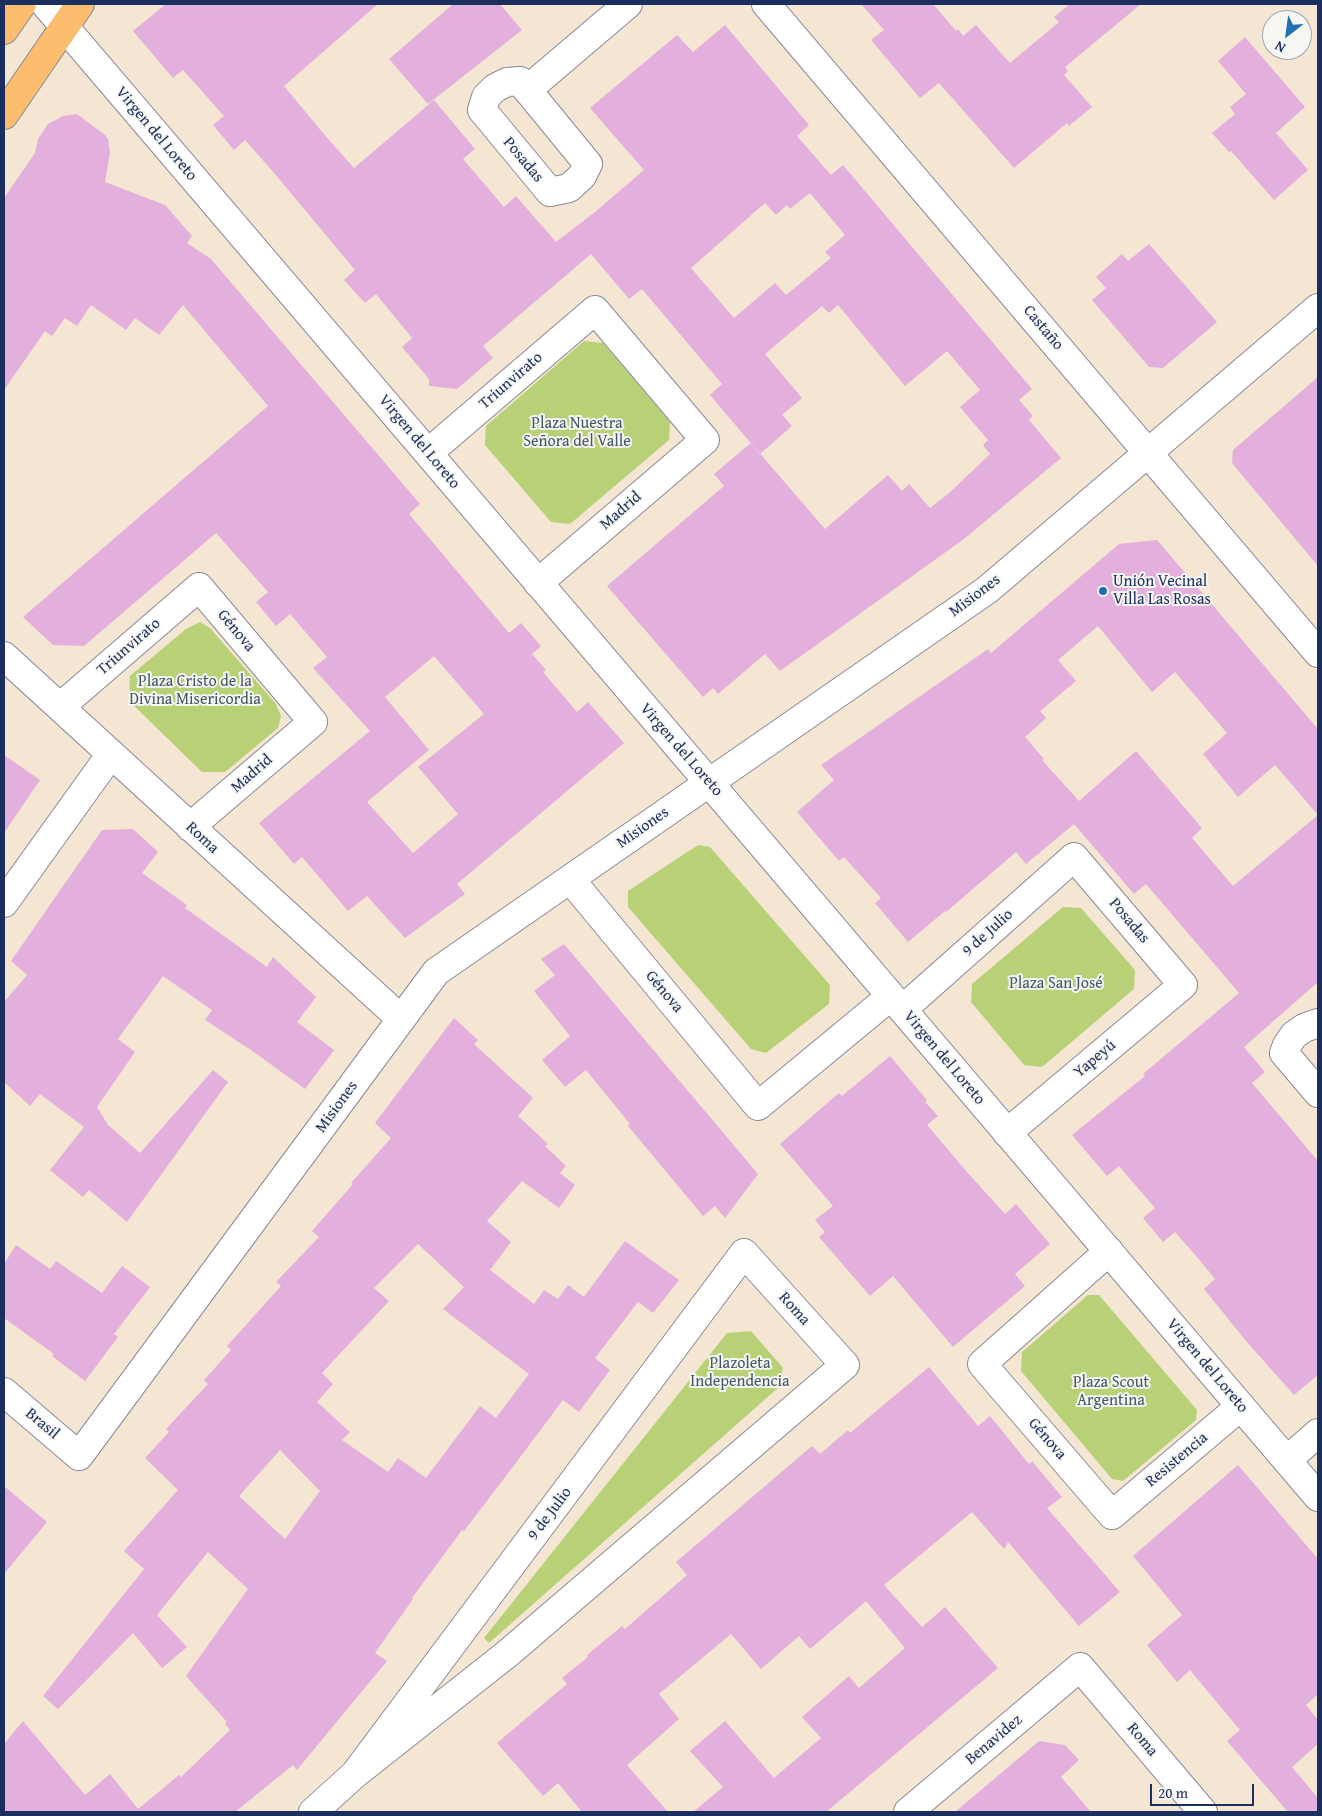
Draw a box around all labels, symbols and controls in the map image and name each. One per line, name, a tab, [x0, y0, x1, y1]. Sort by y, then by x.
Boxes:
north arrow	[1262, 10, 1312, 60]
text: N	[1271, 36, 1289, 58]
street label: Virgen del Loreto	[111, 83, 201, 185]
street label: Posadas	[499, 133, 547, 187]
street label: Castaño	[1019, 302, 1067, 354]
street label: Triunvirato	[475, 348, 547, 414]
street label: Virgen del Loreto	[374, 391, 464, 493]
park label: Plaza Nuestra Señora del Valle	[523, 414, 631, 452]
street label: Madrid	[596, 488, 646, 534]
street label: Misiones	[945, 570, 1005, 622]
place label: Unión Vecinal Villa Las Rosas	[1113, 572, 1211, 610]
marker: Unión Vecinal Villa Las Rosas	[1097, 585, 1109, 597]
street label: Génova	[213, 606, 259, 656]
street label: Triunvirato	[93, 614, 165, 680]
park label: Plaza Cristo de la Divina Misericordia	[129, 672, 261, 710]
street label: Virgen del Loreto	[635, 699, 727, 801]
street label: Madrid	[227, 751, 277, 797]
street label: Misiones	[613, 803, 673, 853]
street label: Roma	[182, 818, 222, 858]
street label: Posadas	[1105, 894, 1153, 948]
street label: 9 de Julio	[959, 905, 1017, 961]
street label: Génova	[641, 967, 687, 1017]
park label: Plaza San José	[1009, 974, 1103, 994]
street label: Virgen del Loreto	[899, 1007, 989, 1109]
street label: Yapeyú	[1070, 1036, 1120, 1082]
street label: Misiones	[312, 1077, 362, 1137]
street label: Roma	[774, 1288, 814, 1330]
street label: Virgen del Loreto	[1162, 1315, 1252, 1417]
park label: Plazoleta Independencia	[690, 1354, 790, 1392]
park label: Plaza Scout Argentina	[1073, 1373, 1149, 1411]
street label: Brasil	[21, 1404, 63, 1444]
street label: Génova	[1024, 1414, 1070, 1464]
street label: Resistencia	[1142, 1428, 1212, 1492]
street label: 9 de Julio	[524, 1484, 576, 1544]
street label: Benavidez	[962, 1711, 1026, 1769]
street label: Roma	[1122, 1719, 1162, 1761]
scale bar	[1152, 1774, 1256, 1806]
text: 20 m	[1158, 1782, 1188, 1803]

